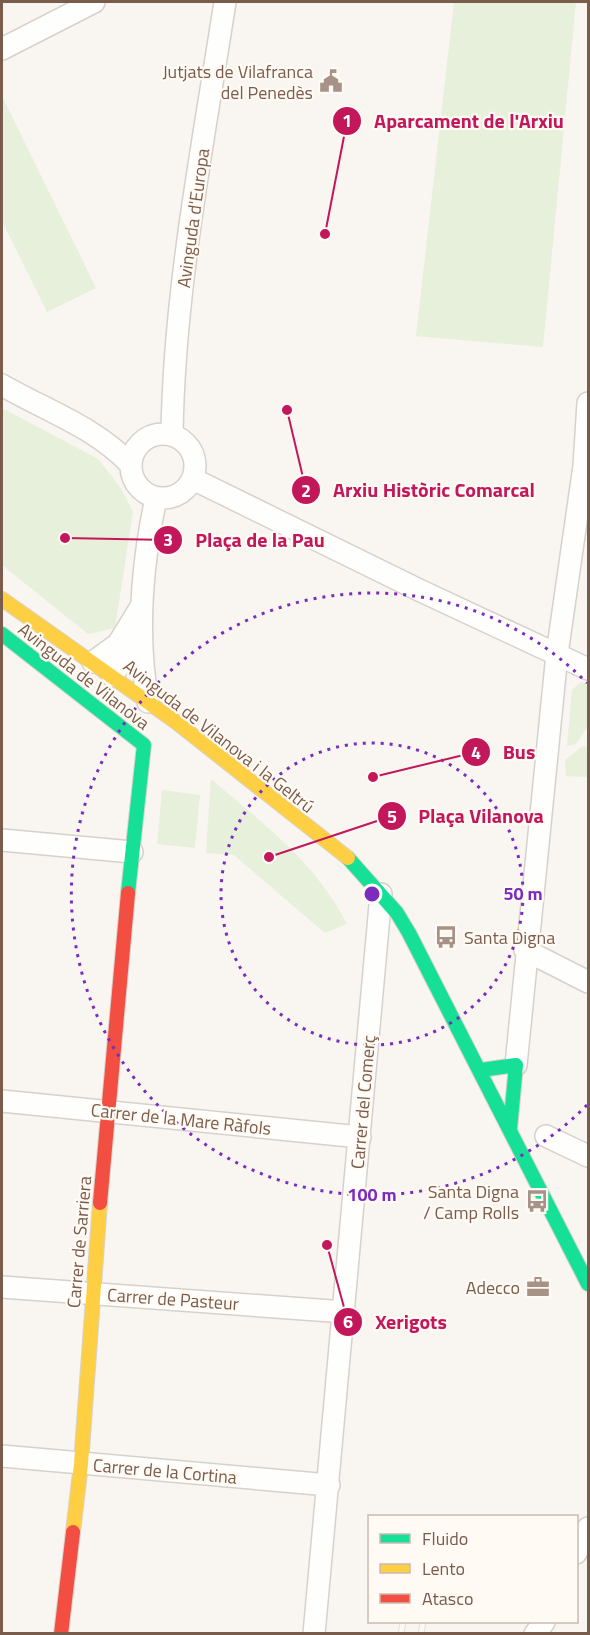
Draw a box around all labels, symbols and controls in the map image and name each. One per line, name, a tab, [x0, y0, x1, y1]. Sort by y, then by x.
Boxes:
place label: Jutjats de Vilafranca del Penedès	[162, 58, 313, 106]
public building icon: Jutjats de Vilafranca del Penedès	[318, 68, 344, 94]
callout: Aparcament de l'Arxiu	[332, 102, 576, 140]
text: Aparcament de l'Arxiu	[374, 105, 564, 136]
text: 1	[342, 107, 352, 134]
street label: Avinguda d'Europa	[170, 146, 216, 290]
callout: Arxiu Històric Comarcal	[291, 471, 547, 509]
text: Arxiu Històric Comarcal	[333, 474, 535, 505]
text: 2	[301, 477, 311, 504]
callout: Plaça de la Pau	[153, 521, 337, 559]
text: Plaça de la Pau	[195, 524, 325, 555]
text: 3	[163, 526, 173, 553]
street label: Avinguda de Vilanova	[12, 616, 156, 736]
street label: Avinguda de Vilanova i la Geltrú	[118, 653, 320, 819]
callout: Bus	[461, 733, 547, 771]
text: Bus	[503, 736, 535, 767]
text: 4	[471, 739, 481, 766]
callout: Plaça Vilanova	[377, 797, 556, 835]
text: Plaça Vilanova	[418, 800, 544, 831]
text: 5	[387, 803, 397, 830]
text: 50 m	[503, 880, 543, 907]
centre of rings	[362, 884, 382, 904]
bus stop icon: Santa Digna	[433, 924, 459, 950]
place label: Santa Digna	[464, 924, 555, 951]
street label: Carrer del Comerç	[344, 1034, 382, 1170]
street label: Carrer de la Mare Ràfols	[89, 1096, 273, 1142]
street label: Carrer de Sarriera	[60, 1175, 98, 1309]
place label: Santa Digna / Camp Rolls	[423, 1178, 519, 1226]
text: 100 m	[347, 1181, 397, 1208]
bus stop icon: Santa Digna / Camp Rolls	[524, 1188, 550, 1214]
place label: Adecco	[466, 1274, 520, 1301]
office icon: Adecco	[525, 1274, 551, 1300]
street label: Carrer de Pasteur	[106, 1281, 240, 1317]
callout: Xerigots	[333, 1303, 459, 1341]
text: Xerigots	[375, 1306, 447, 1337]
text: 6	[343, 1308, 353, 1335]
street label: Carrer de la Cortina	[92, 1451, 238, 1491]
legend	[368, 1515, 578, 1623]
text: Fluido	[422, 1525, 468, 1552]
text: Lento	[422, 1555, 465, 1582]
text: Atasco	[422, 1585, 473, 1612]

